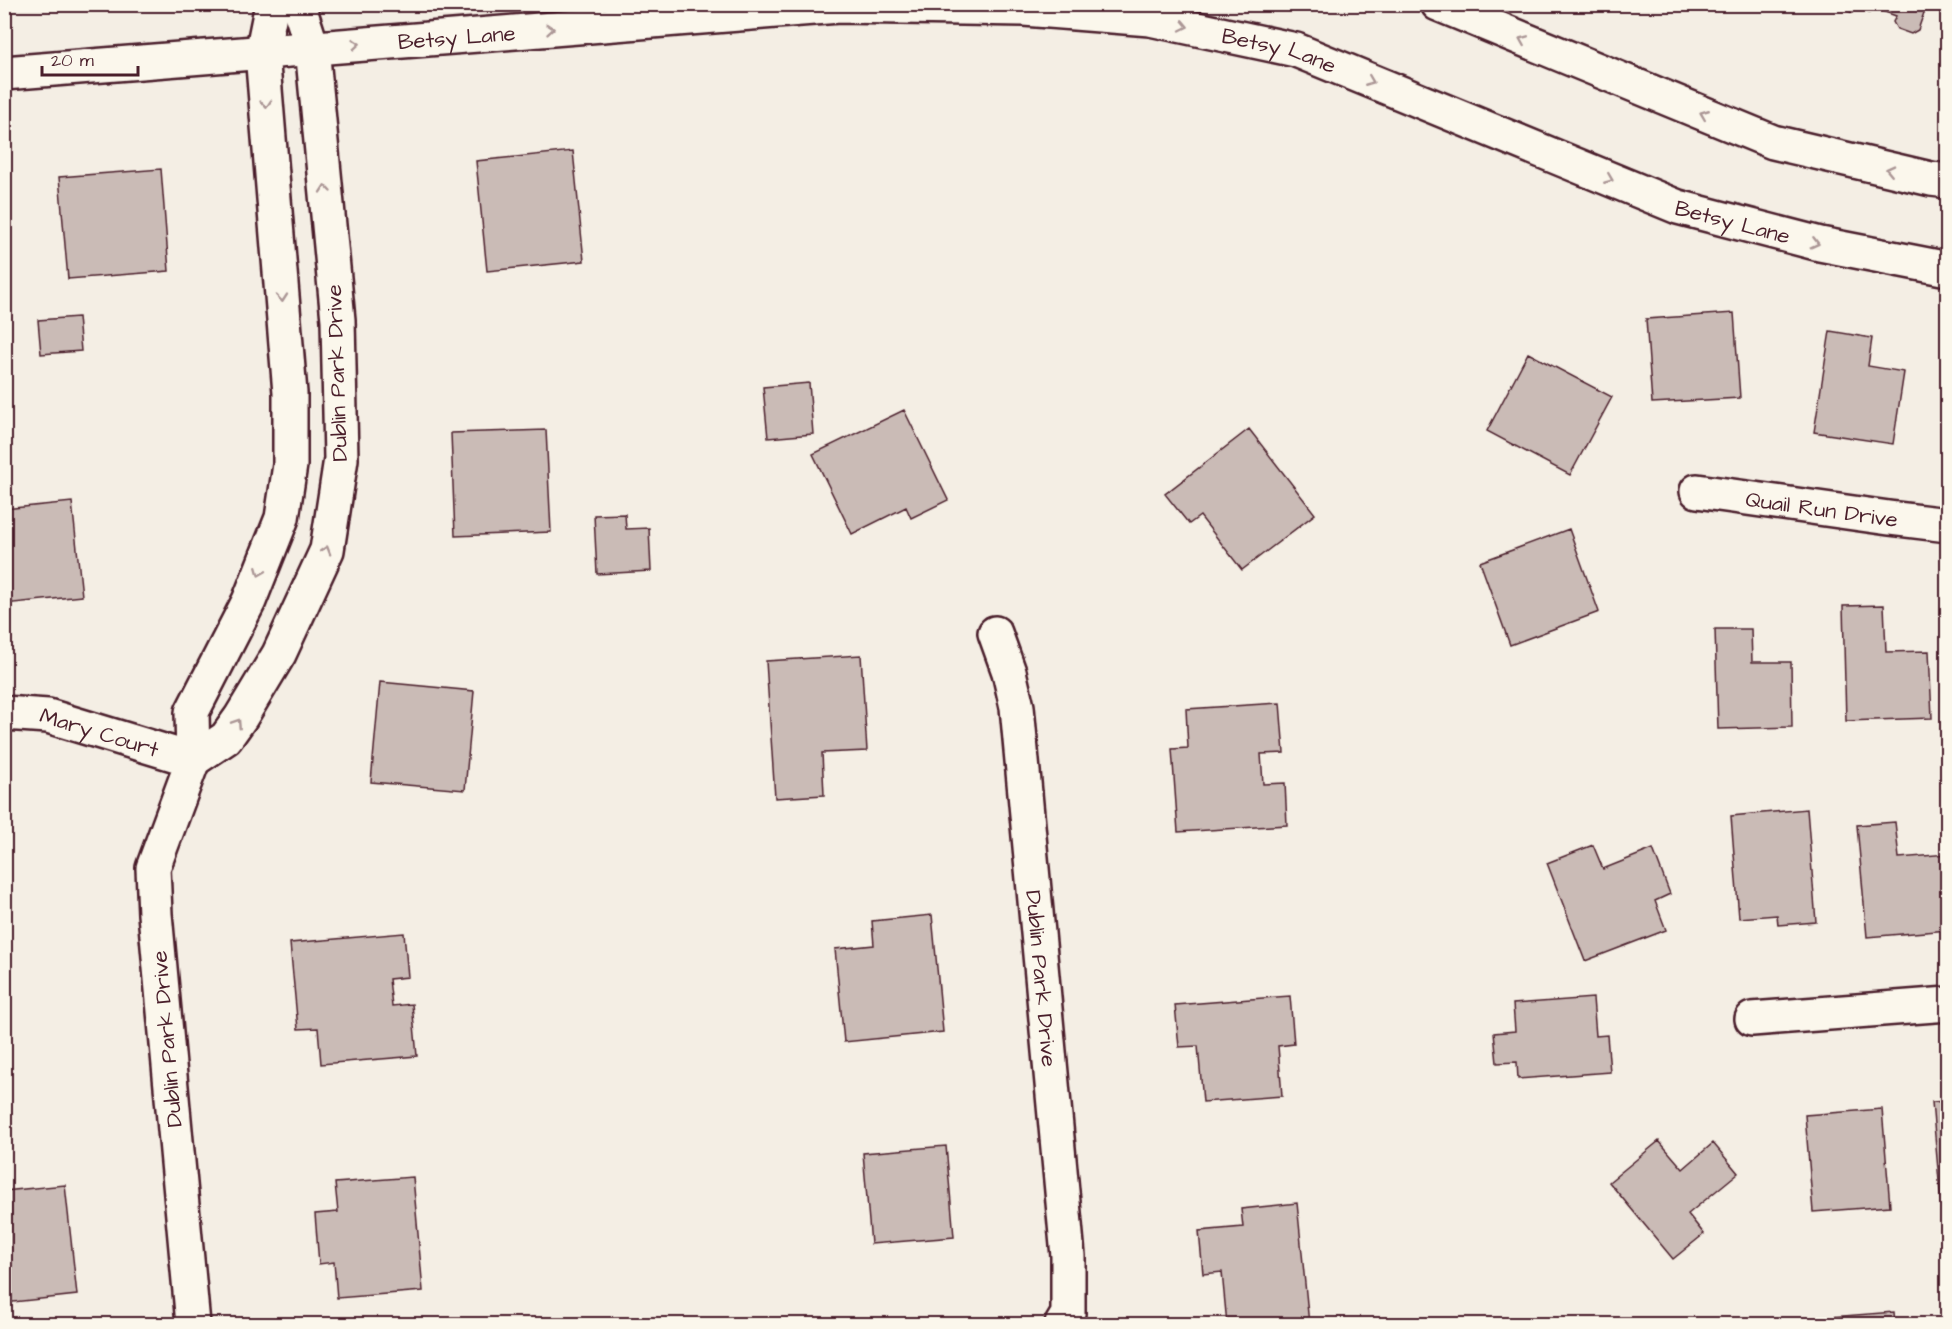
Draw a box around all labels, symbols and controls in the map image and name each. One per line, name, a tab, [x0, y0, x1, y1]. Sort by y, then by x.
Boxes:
street label: Betsy Lane	[397, 18, 517, 58]
one-way arrow	[1179, 19, 1189, 32]
street label: Betsy Lane	[1219, 21, 1341, 82]
one-way arrow	[546, 22, 555, 35]
one-way arrow	[1519, 35, 1530, 47]
one-way arrow	[351, 38, 360, 51]
scale bar	[42, 39, 138, 77]
text: 20 m	[51, 48, 94, 73]
one-way arrow	[1364, 74, 1375, 86]
one-way arrow	[260, 99, 273, 108]
one-way arrow	[1699, 109, 1710, 121]
one-way arrow	[1885, 164, 1895, 177]
one-way arrow	[1603, 172, 1614, 184]
one-way arrow	[319, 184, 332, 193]
street label: Betsy Lane	[1672, 193, 1793, 253]
one-way arrow	[1810, 235, 1820, 248]
street label: Dublin Park Drive	[319, 284, 356, 462]
one-way arrow	[275, 294, 288, 303]
street label: Quail Run Drive	[1743, 484, 1900, 536]
one-way arrow	[319, 545, 331, 556]
one-way arrow	[255, 566, 268, 577]
street label: Mary Court	[36, 700, 162, 766]
one-way arrow	[230, 718, 241, 729]
street label: Dublin Park Drive	[1017, 889, 1064, 1068]
street label: Dublin Park Drive	[144, 949, 191, 1128]

